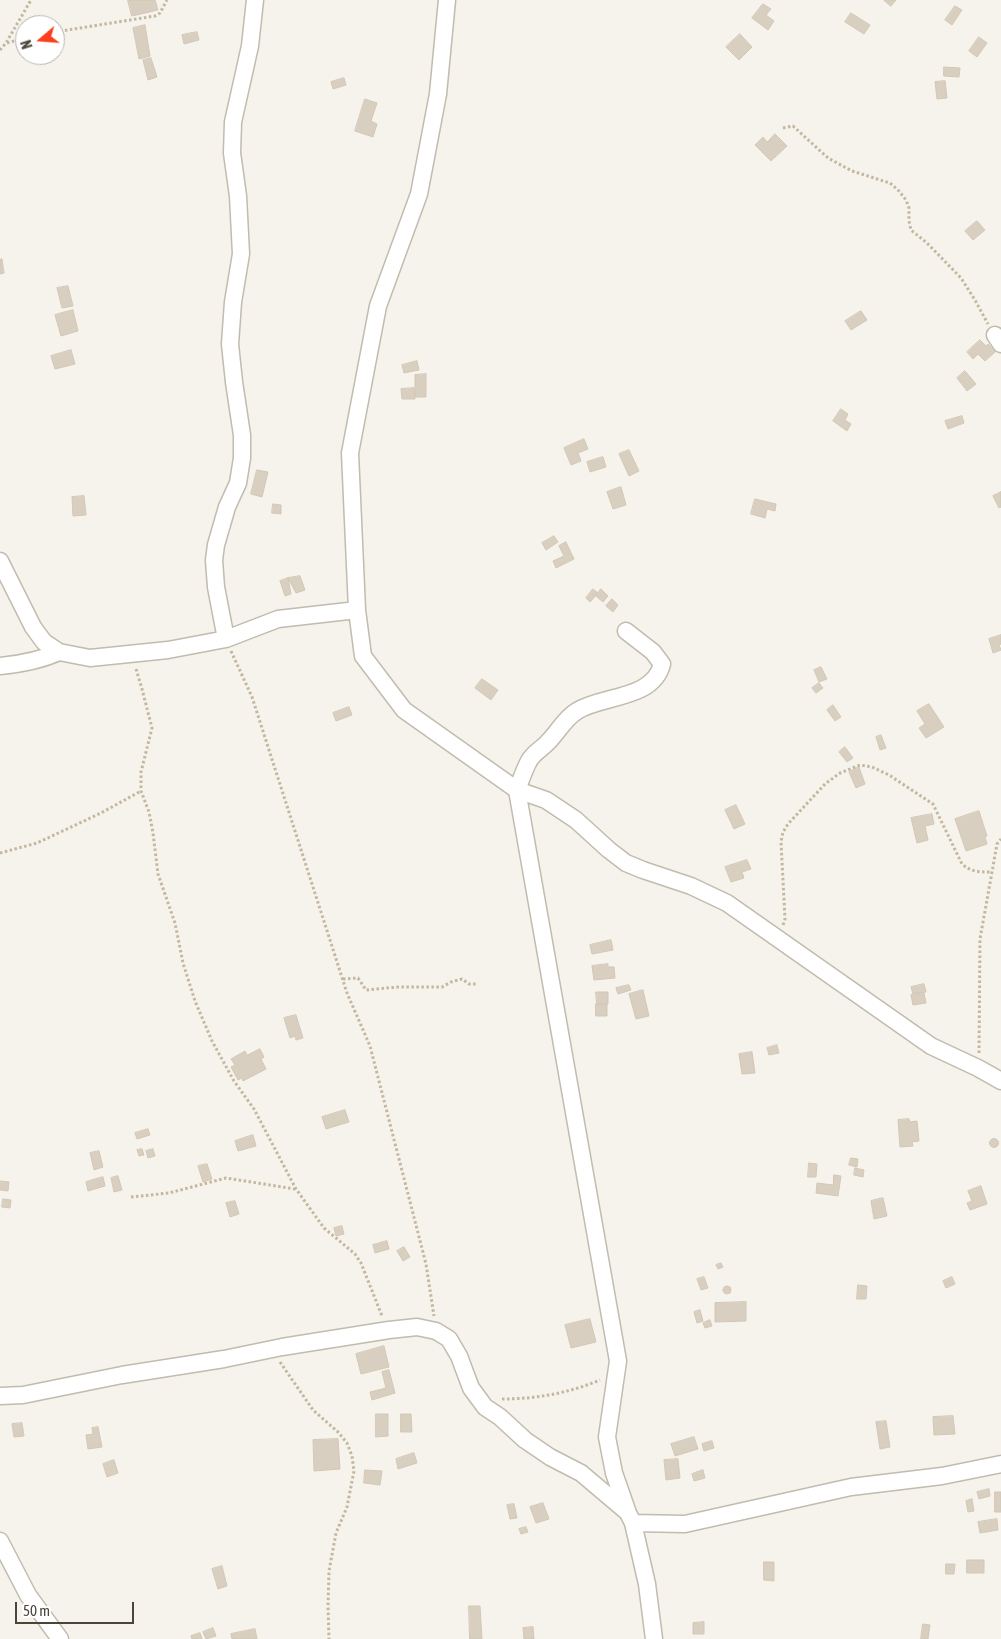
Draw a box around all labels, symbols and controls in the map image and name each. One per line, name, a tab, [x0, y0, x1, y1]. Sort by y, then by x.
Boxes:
north arrow	[15, 15, 65, 65]
text: N	[18, 38, 36, 51]
scale bar	[18, 1592, 136, 1624]
text: 50 m	[23, 1602, 50, 1619]

